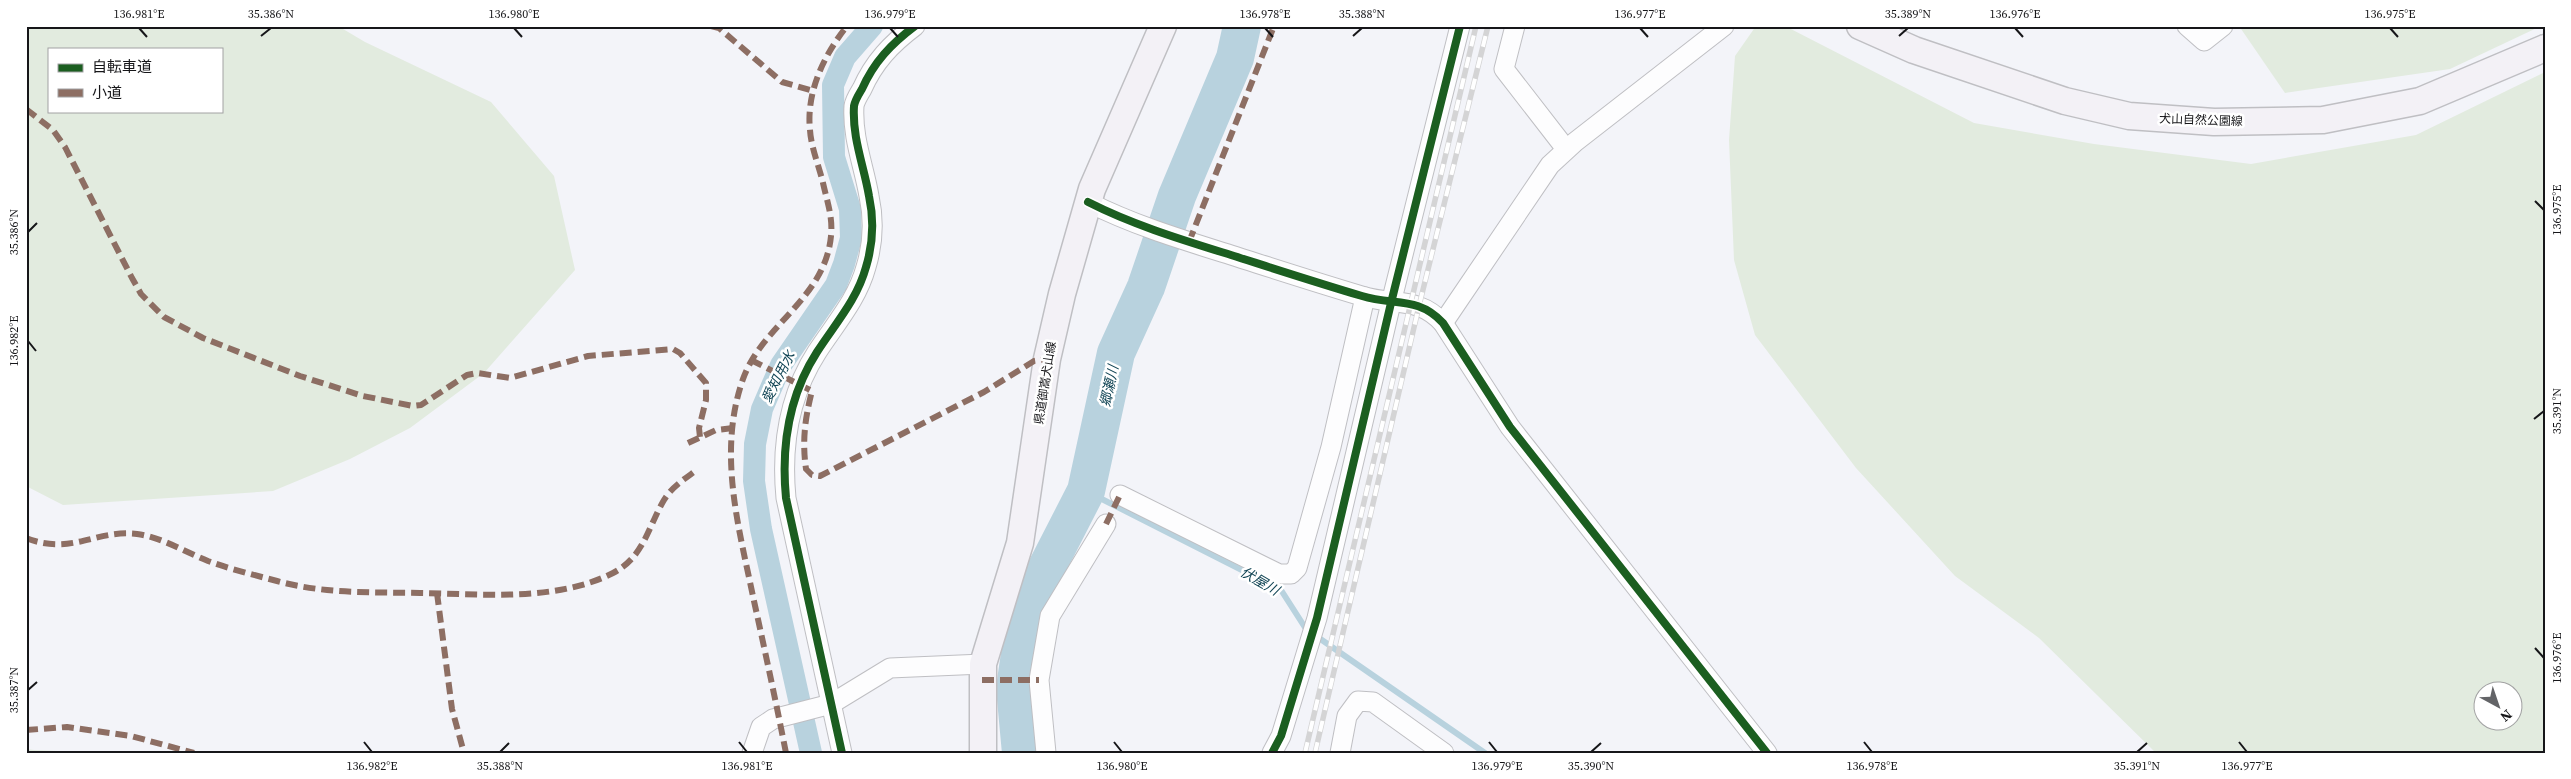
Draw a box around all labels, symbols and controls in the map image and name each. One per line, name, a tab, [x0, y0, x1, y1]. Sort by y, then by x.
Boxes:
text: 136.981°E	[114, 6, 164, 22]
text: 35.386°N	[248, 6, 294, 22]
text: 136.980°E	[489, 6, 539, 22]
text: 136.979°E	[865, 6, 915, 22]
text: 136.978°E	[1240, 6, 1290, 22]
text: 35.388°N	[1339, 6, 1385, 22]
text: 136.977°E	[1615, 6, 1665, 22]
text: 35.389°N	[1885, 6, 1931, 22]
text: 136.976°E	[1990, 6, 2040, 22]
text: 136.975°E	[2365, 6, 2415, 22]
legend	[48, 48, 222, 112]
text: 自転車道	[92, 56, 152, 77]
text: 小道	[92, 82, 122, 103]
street label: 犬山自然公園線	[2159, 111, 2243, 129]
text: 136.975°E	[2549, 185, 2565, 235]
text: 35.386°N	[6, 209, 22, 255]
text: 136.982°E	[6, 316, 22, 366]
street label: 県道御嵩犬山線	[1031, 340, 1059, 426]
water label: 愛知用水	[756, 346, 801, 406]
water label: 郷瀬川	[1095, 361, 1124, 409]
text: 35.391°N	[2549, 388, 2565, 434]
water label: 伏屋川	[1237, 562, 1285, 601]
text: 136.976°E	[2549, 633, 2565, 683]
text: 35.387°N	[6, 667, 22, 713]
north arrow	[2474, 682, 2524, 732]
text: N	[2496, 705, 2517, 727]
text: 136.982°E	[347, 758, 397, 774]
text: 35.388°N	[477, 758, 523, 774]
text: 136.981°E	[722, 758, 772, 774]
text: 136.980°E	[1097, 758, 1147, 774]
text: 136.979°E	[1472, 758, 1522, 774]
text: 35.390°N	[1568, 758, 1614, 774]
text: 136.978°E	[1847, 758, 1897, 774]
text: 35.391°N	[2114, 758, 2160, 774]
text: 136.977°E	[2222, 758, 2272, 774]

